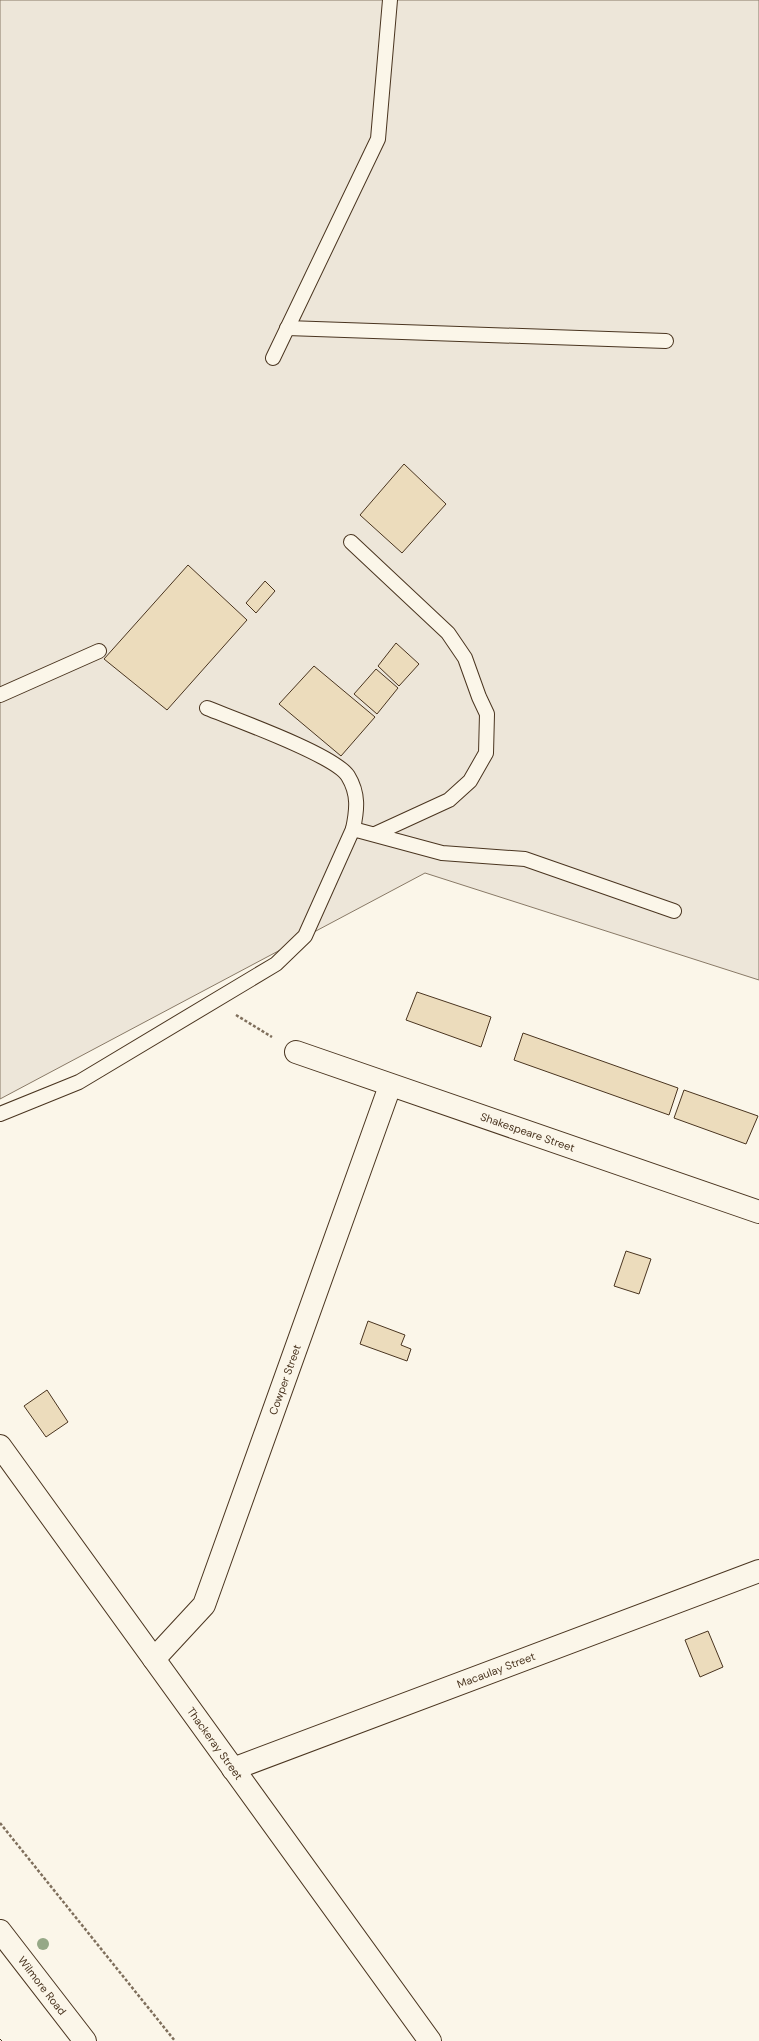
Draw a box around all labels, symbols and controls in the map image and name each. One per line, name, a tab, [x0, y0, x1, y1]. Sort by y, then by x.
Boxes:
street label: Shakespeare Street	[478, 1109, 577, 1155]
street label: Cowper Street	[266, 1342, 304, 1417]
street label: Macaulay Street	[455, 1649, 537, 1691]
street label: Thackeray Street	[184, 1704, 246, 1783]
street label: Wilmore Road	[15, 1953, 69, 2018]

